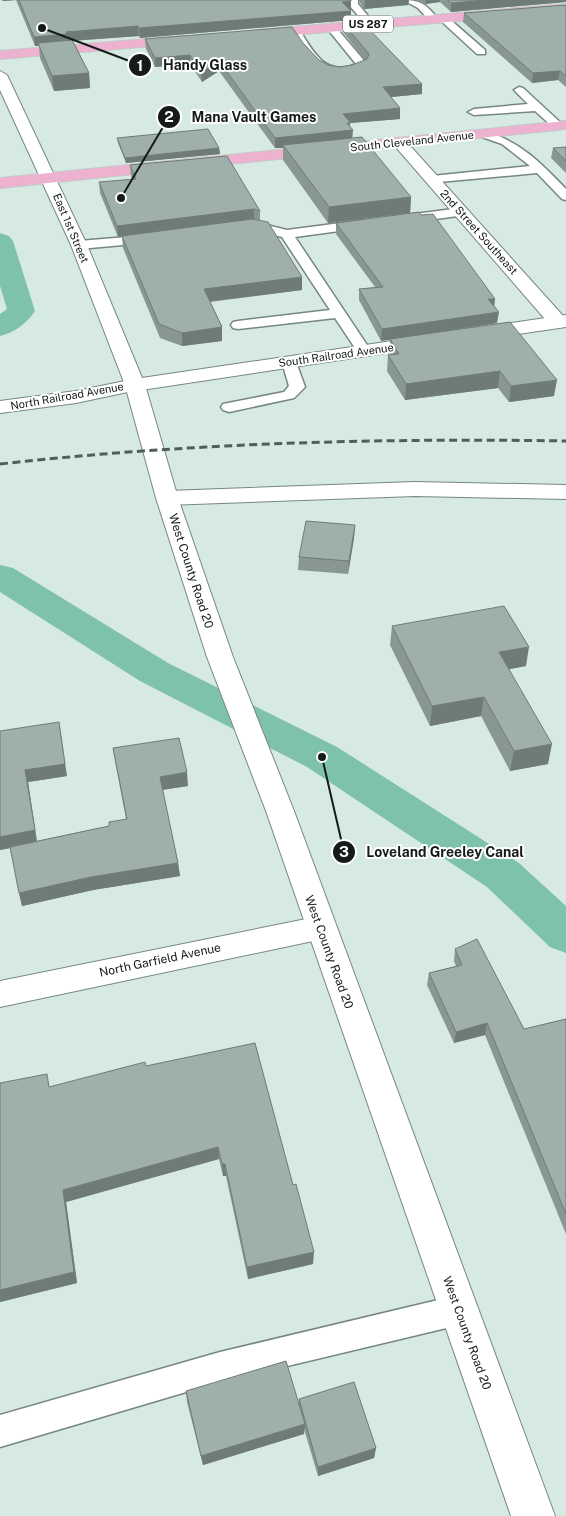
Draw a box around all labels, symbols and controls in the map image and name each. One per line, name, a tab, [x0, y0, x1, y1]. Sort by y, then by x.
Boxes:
road number: US 287	[343, 15, 393, 32]
callout: Handy Glass	[128, 51, 257, 80]
text: 1	[137, 57, 143, 74]
text: Handy Glass	[163, 57, 247, 73]
callout: Mana Vault Games	[157, 103, 327, 132]
text: 2	[164, 108, 174, 125]
text: Mana Vault Games	[192, 109, 316, 125]
street label: South Cleveland Avenue	[350, 129, 474, 153]
street label: 2nd Street Southeast	[438, 187, 520, 277]
street label: East 1st Street	[51, 192, 91, 264]
street label: South Railroad Avenue	[278, 341, 394, 369]
street label: North Railroad Avenue	[9, 380, 125, 412]
street label: West County Road 20	[166, 512, 216, 630]
callout: Loveland Greeley Canal	[331, 837, 534, 866]
text: 3	[339, 843, 349, 860]
text: Loveland Greeley Canal	[366, 844, 524, 860]
street label: West County Road 20	[302, 893, 356, 1011]
street label: North Garfield Avenue	[98, 940, 222, 980]
street label: West County Road 20	[440, 1274, 494, 1392]

